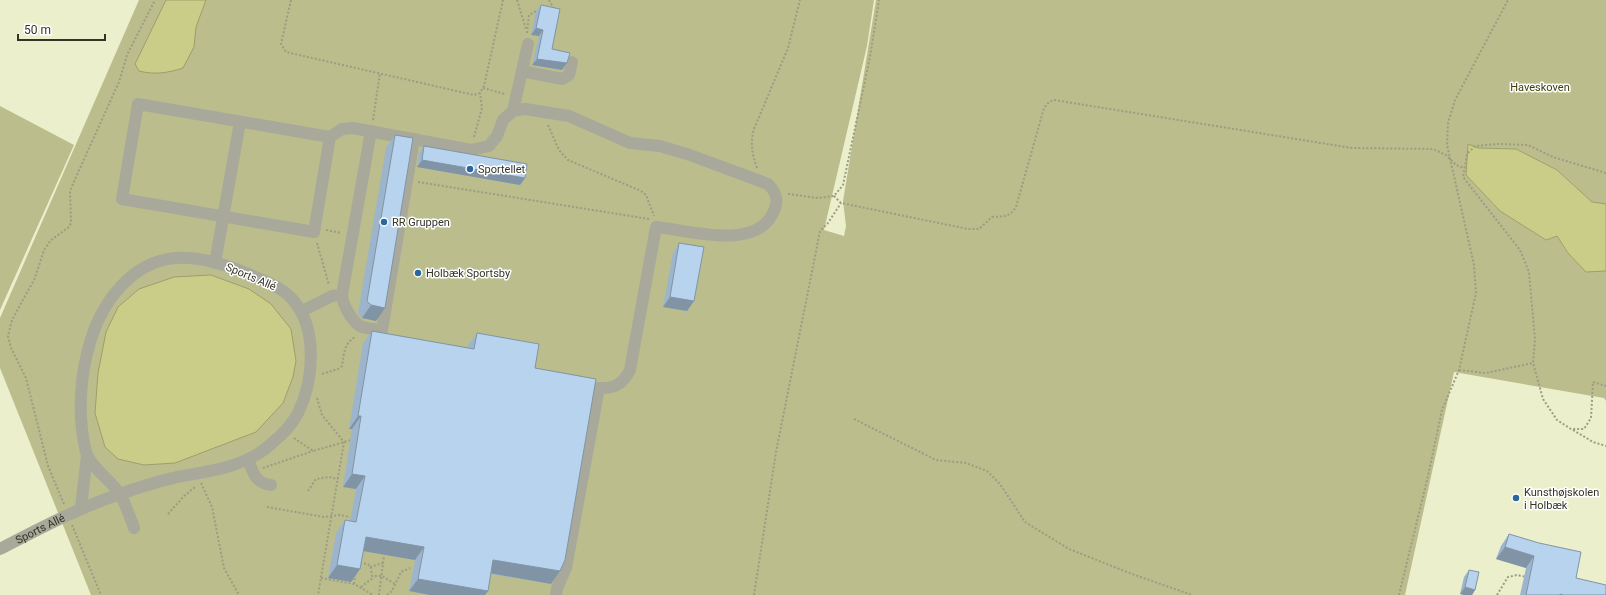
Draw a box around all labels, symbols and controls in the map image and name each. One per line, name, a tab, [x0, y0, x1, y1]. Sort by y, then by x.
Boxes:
scale bar	[18, 16, 105, 42]
text: 50 m	[24, 23, 51, 37]
park label: Haveskoven	[1510, 81, 1570, 94]
place label: Sportellet	[478, 163, 526, 176]
marker: Sportellet	[465, 164, 475, 174]
place label: RR Gruppen	[392, 216, 450, 229]
marker: RR Gruppen	[379, 217, 389, 227]
street label: Sports Allé	[224, 261, 278, 293]
place label: Holbæk Sportsby	[426, 267, 511, 280]
marker: Holbæk Sportsby	[413, 268, 423, 278]
place label: Kunsthøjskolen i Holbæk	[1524, 486, 1599, 512]
marker: Kunsthøjskolen i Holbæk	[1511, 493, 1521, 503]
street label: Sports Allé	[13, 511, 67, 546]

